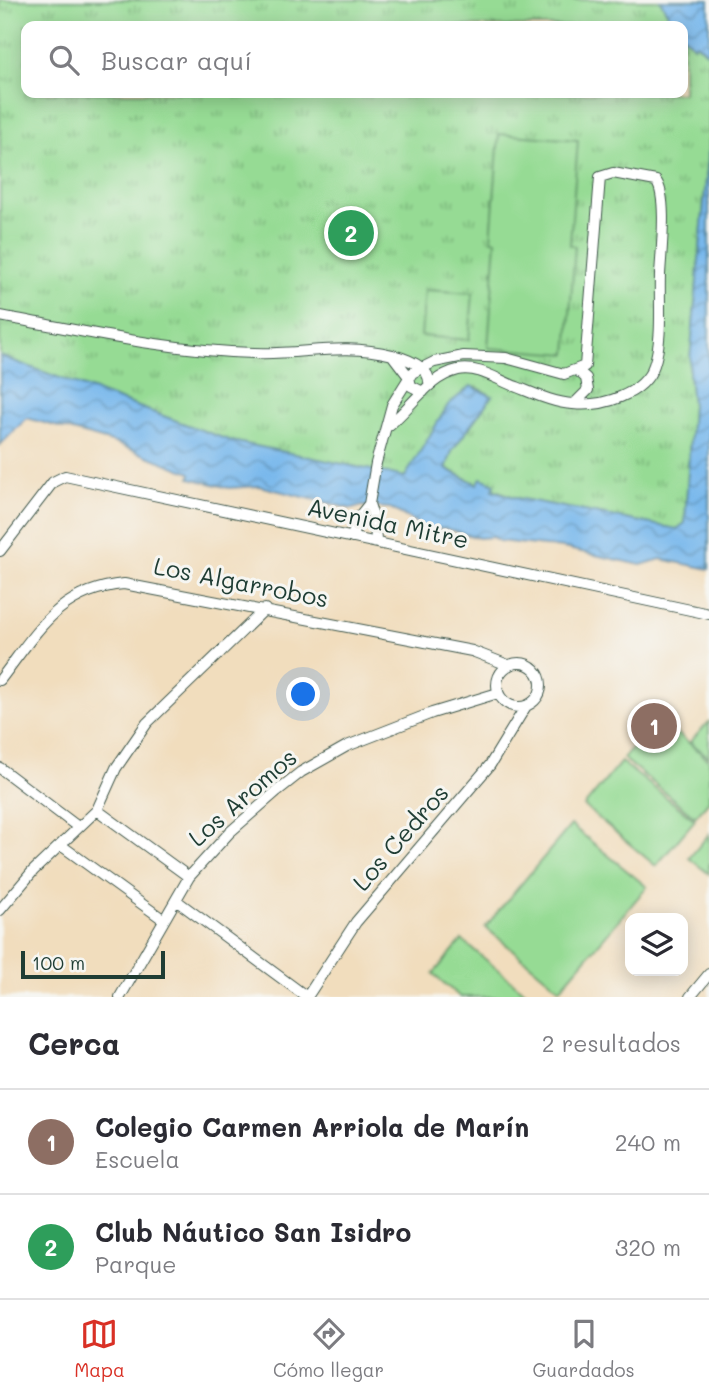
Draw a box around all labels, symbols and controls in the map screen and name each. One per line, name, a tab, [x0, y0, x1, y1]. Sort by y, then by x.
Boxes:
search box	[21, 21, 688, 98]
icon: search	[45, 41, 83, 79]
text: Buscar aquí	[101, 43, 252, 77]
pin: 2	[328, 207, 374, 259]
street label: Avenida Mitre	[305, 490, 472, 555]
street label: Los Algarrobos	[151, 549, 331, 614]
your location	[286, 677, 320, 711]
pin: 1	[631, 700, 677, 752]
street label: Los Aromos	[181, 741, 303, 853]
street label: Los Cedros	[345, 777, 455, 897]
map controls	[625, 913, 688, 976]
button: layers	[625, 913, 688, 976]
scale bar	[21, 948, 164, 980]
text: 100 m	[32, 950, 85, 975]
text: Cerca	[28, 1023, 120, 1063]
text: 2 resultados	[542, 1028, 681, 1058]
text: Colegio Carmen Arriola de Marín	[95, 1110, 529, 1144]
text: 1	[46, 1127, 56, 1157]
text: 240 m	[615, 1127, 681, 1157]
text: Escuela	[95, 1144, 180, 1174]
text: Club Náutico San Isidro	[95, 1215, 411, 1249]
text: 2	[45, 1232, 57, 1262]
text: 320 m	[615, 1232, 681, 1262]
text: Parque	[95, 1249, 177, 1279]
tab: Mapa	[74, 1315, 125, 1382]
tab: Cómo llegar	[273, 1315, 384, 1382]
tab: Guardados	[533, 1315, 635, 1382]

